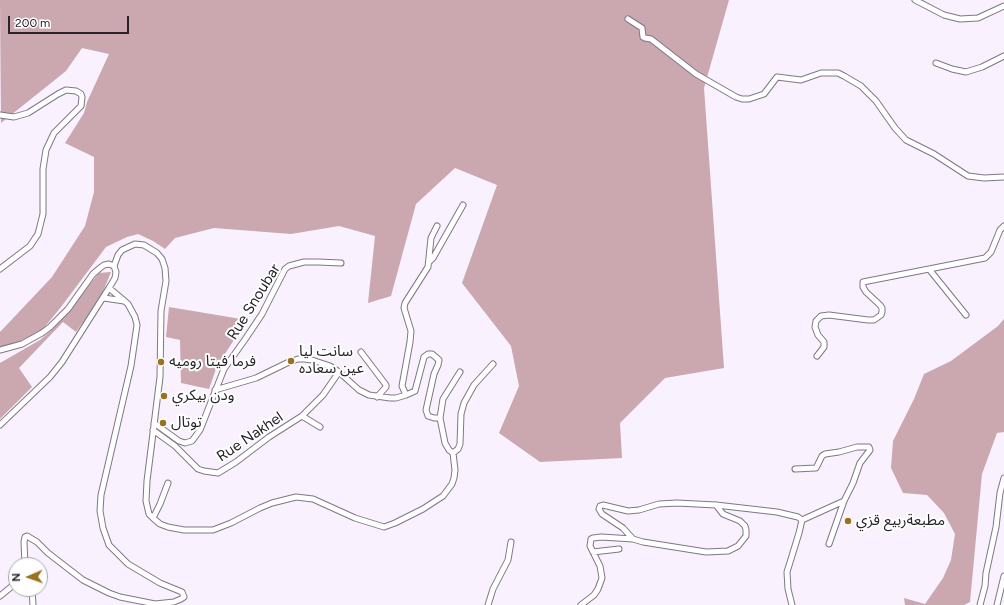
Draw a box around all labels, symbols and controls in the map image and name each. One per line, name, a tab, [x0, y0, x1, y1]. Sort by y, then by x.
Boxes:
scale bar	[10, 8, 131, 34]
text: 200 m	[15, 16, 50, 30]
street label: Rue Snoubar	[224, 261, 284, 343]
place label: سانت ليا عين سعاده	[299, 343, 364, 378]
place label: فرما فيتا روميه	[169, 353, 256, 371]
marker: سانت ليا عين سعاده	[286, 356, 296, 366]
marker: فرما فيتا روميه	[156, 357, 166, 367]
place label: ودن بيكري	[172, 387, 234, 405]
marker: ودن بيكري	[159, 391, 169, 401]
street label: Rue Nakhel	[213, 408, 287, 466]
place label: توتال	[171, 414, 202, 432]
marker: توتال	[158, 418, 168, 428]
place label: مطبعةربيع قزي	[856, 512, 945, 530]
marker: مطبعةربيع قزي	[843, 516, 853, 526]
north arrow	[8, 557, 48, 597]
text: N	[10, 573, 23, 582]

